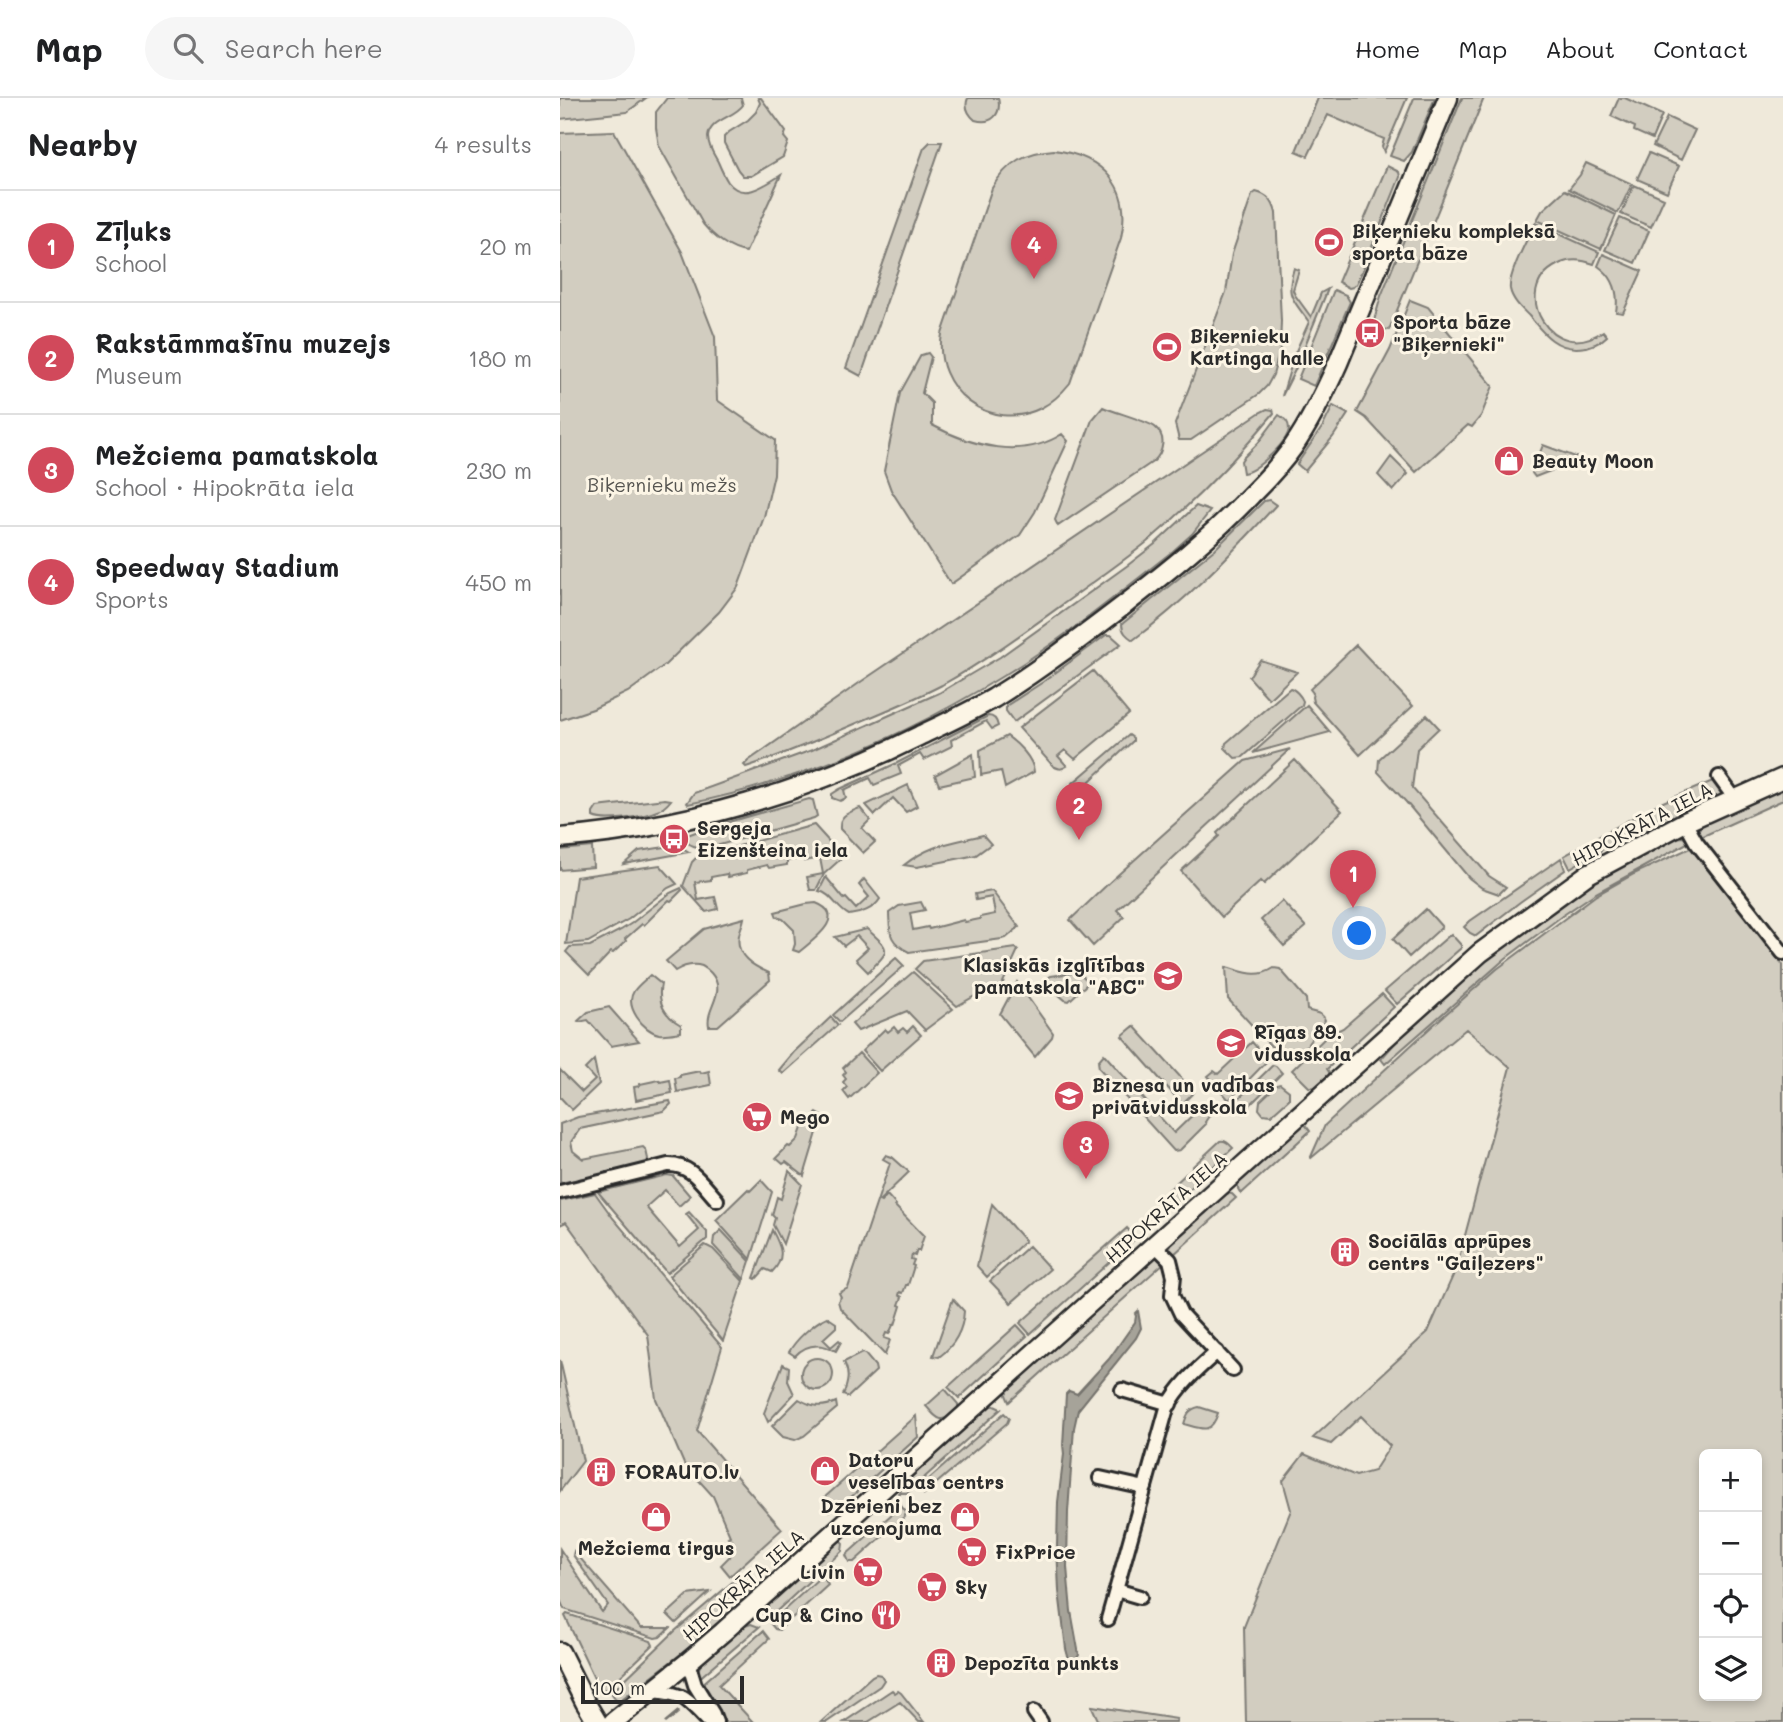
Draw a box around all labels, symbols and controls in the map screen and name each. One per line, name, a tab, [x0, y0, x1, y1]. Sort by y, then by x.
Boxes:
search box	[145, 17, 635, 80]
text: Map	[35, 27, 103, 70]
icon: search	[169, 29, 207, 67]
text: Search here	[225, 31, 383, 65]
text: Home	[1355, 33, 1420, 64]
text: Map	[1458, 33, 1507, 64]
text: About	[1545, 33, 1615, 64]
text: Contact	[1653, 33, 1748, 64]
text: Nearby	[28, 124, 138, 164]
text: 4 results	[435, 129, 532, 159]
text: Zīļuks	[95, 214, 172, 248]
place label: Biķernieku kompleksā sporta bāze	[1352, 218, 1555, 265]
pin: 4	[1011, 221, 1057, 279]
sports icon: Biķernieku kompleksā sporta bāze	[1312, 225, 1346, 259]
text: 1	[46, 231, 56, 261]
text: 20 m	[479, 231, 532, 261]
text: School	[95, 248, 168, 278]
place label: Sporta bāze "Biķernieki"	[1393, 309, 1511, 357]
bus stop icon: Sporta bāze "Biķernieki"	[1353, 316, 1387, 350]
place label: Biķernieku Kartinga halle	[1190, 323, 1324, 370]
text: Rakstāmmašīnu muzejs	[95, 326, 391, 360]
sports icon: Biķernieku Kartinga halle	[1150, 330, 1184, 364]
text: 2	[45, 343, 57, 373]
text: 180 m	[468, 343, 532, 373]
text: Museum	[95, 360, 182, 390]
text: Mežciema pamatskola	[95, 438, 378, 472]
shop icon: Beauty Moon	[1492, 444, 1526, 478]
place label: Beauty Moon	[1532, 448, 1654, 473]
text: 3	[44, 455, 58, 485]
text: 230 m	[466, 455, 532, 485]
text: School · Hipokrāta iela	[95, 472, 355, 502]
park label: Biķernieku mežs	[587, 472, 737, 498]
text: Speedway Stadium	[95, 550, 339, 584]
text: 4	[44, 567, 58, 597]
text: 450 m	[465, 567, 532, 597]
text: Sports	[95, 584, 169, 614]
street label: HIPOKRĀTA IELA	[1567, 776, 1716, 871]
pin: 2	[1056, 782, 1102, 840]
place label: Sergeja Eizenšteina iela	[697, 815, 848, 862]
bus stop icon: Sergeja Eizenšteina iela	[657, 822, 691, 856]
pin: 1	[1330, 850, 1376, 908]
your location	[1342, 916, 1376, 950]
place label: Klasiskās izglītības pamatskola "ABC"	[963, 952, 1145, 999]
school or university icon: Klasiskās izglītības pamatskola "ABC"	[1151, 959, 1185, 993]
place label: Rīgas 89. vidusskola	[1254, 1019, 1351, 1066]
school or university icon: Rīgas 89. vidusskola	[1214, 1026, 1248, 1060]
place label: Biznesa un vadības privātvidusskola	[1092, 1072, 1275, 1119]
school or university icon: Biznesa un vadības privātvidusskola	[1052, 1079, 1086, 1113]
supermarket icon: Mego	[740, 1100, 774, 1134]
place label: Mego	[780, 1104, 830, 1129]
pin: 3	[1063, 1121, 1109, 1179]
street label: HIPOKRĀTA IELA	[1099, 1145, 1232, 1268]
place label: Sociālās aprūpes centrs "Gaiļezers"	[1368, 1228, 1544, 1276]
building icon: Sociālās aprūpes centrs "Gaiļezers"	[1328, 1235, 1362, 1269]
place label: Datoru veselības centrs	[848, 1447, 1004, 1494]
map controls	[1699, 1449, 1762, 1701]
button: +	[1699, 1449, 1762, 1512]
shop icon: Datoru veselības centrs	[808, 1454, 842, 1488]
building icon: FORAUTO.lv	[584, 1455, 618, 1489]
place label: FORAUTO.lv	[624, 1459, 739, 1484]
place label: Dzērieni bez uzcenojuma	[820, 1493, 942, 1540]
shop icon: Mežciema tirgus	[639, 1500, 673, 1534]
shop icon: Dzērieni bez uzcenojuma	[948, 1500, 982, 1534]
button: −	[1699, 1512, 1762, 1575]
street label: HIPOKRĀTA IELA	[676, 1523, 809, 1646]
place label: Mežciema tirgus	[578, 1535, 734, 1560]
supermarket icon: FixPrice	[955, 1535, 989, 1569]
place label: FixPrice	[995, 1539, 1076, 1564]
supermarket icon: Livin	[851, 1555, 885, 1589]
place label: Livin	[800, 1559, 845, 1584]
supermarket icon: Sky	[915, 1570, 949, 1604]
place label: Sky	[955, 1574, 987, 1599]
button: locate	[1699, 1575, 1762, 1638]
restaurant icon: Cup & Cino	[869, 1598, 903, 1632]
place label: Cup & Cino	[755, 1602, 863, 1627]
button: layers	[1699, 1638, 1762, 1701]
building icon: Depozīta punkts	[924, 1646, 958, 1680]
place label: Depozīta punkts	[964, 1650, 1119, 1675]
scale bar	[581, 1673, 744, 1705]
text: 100 m	[592, 1675, 645, 1700]

